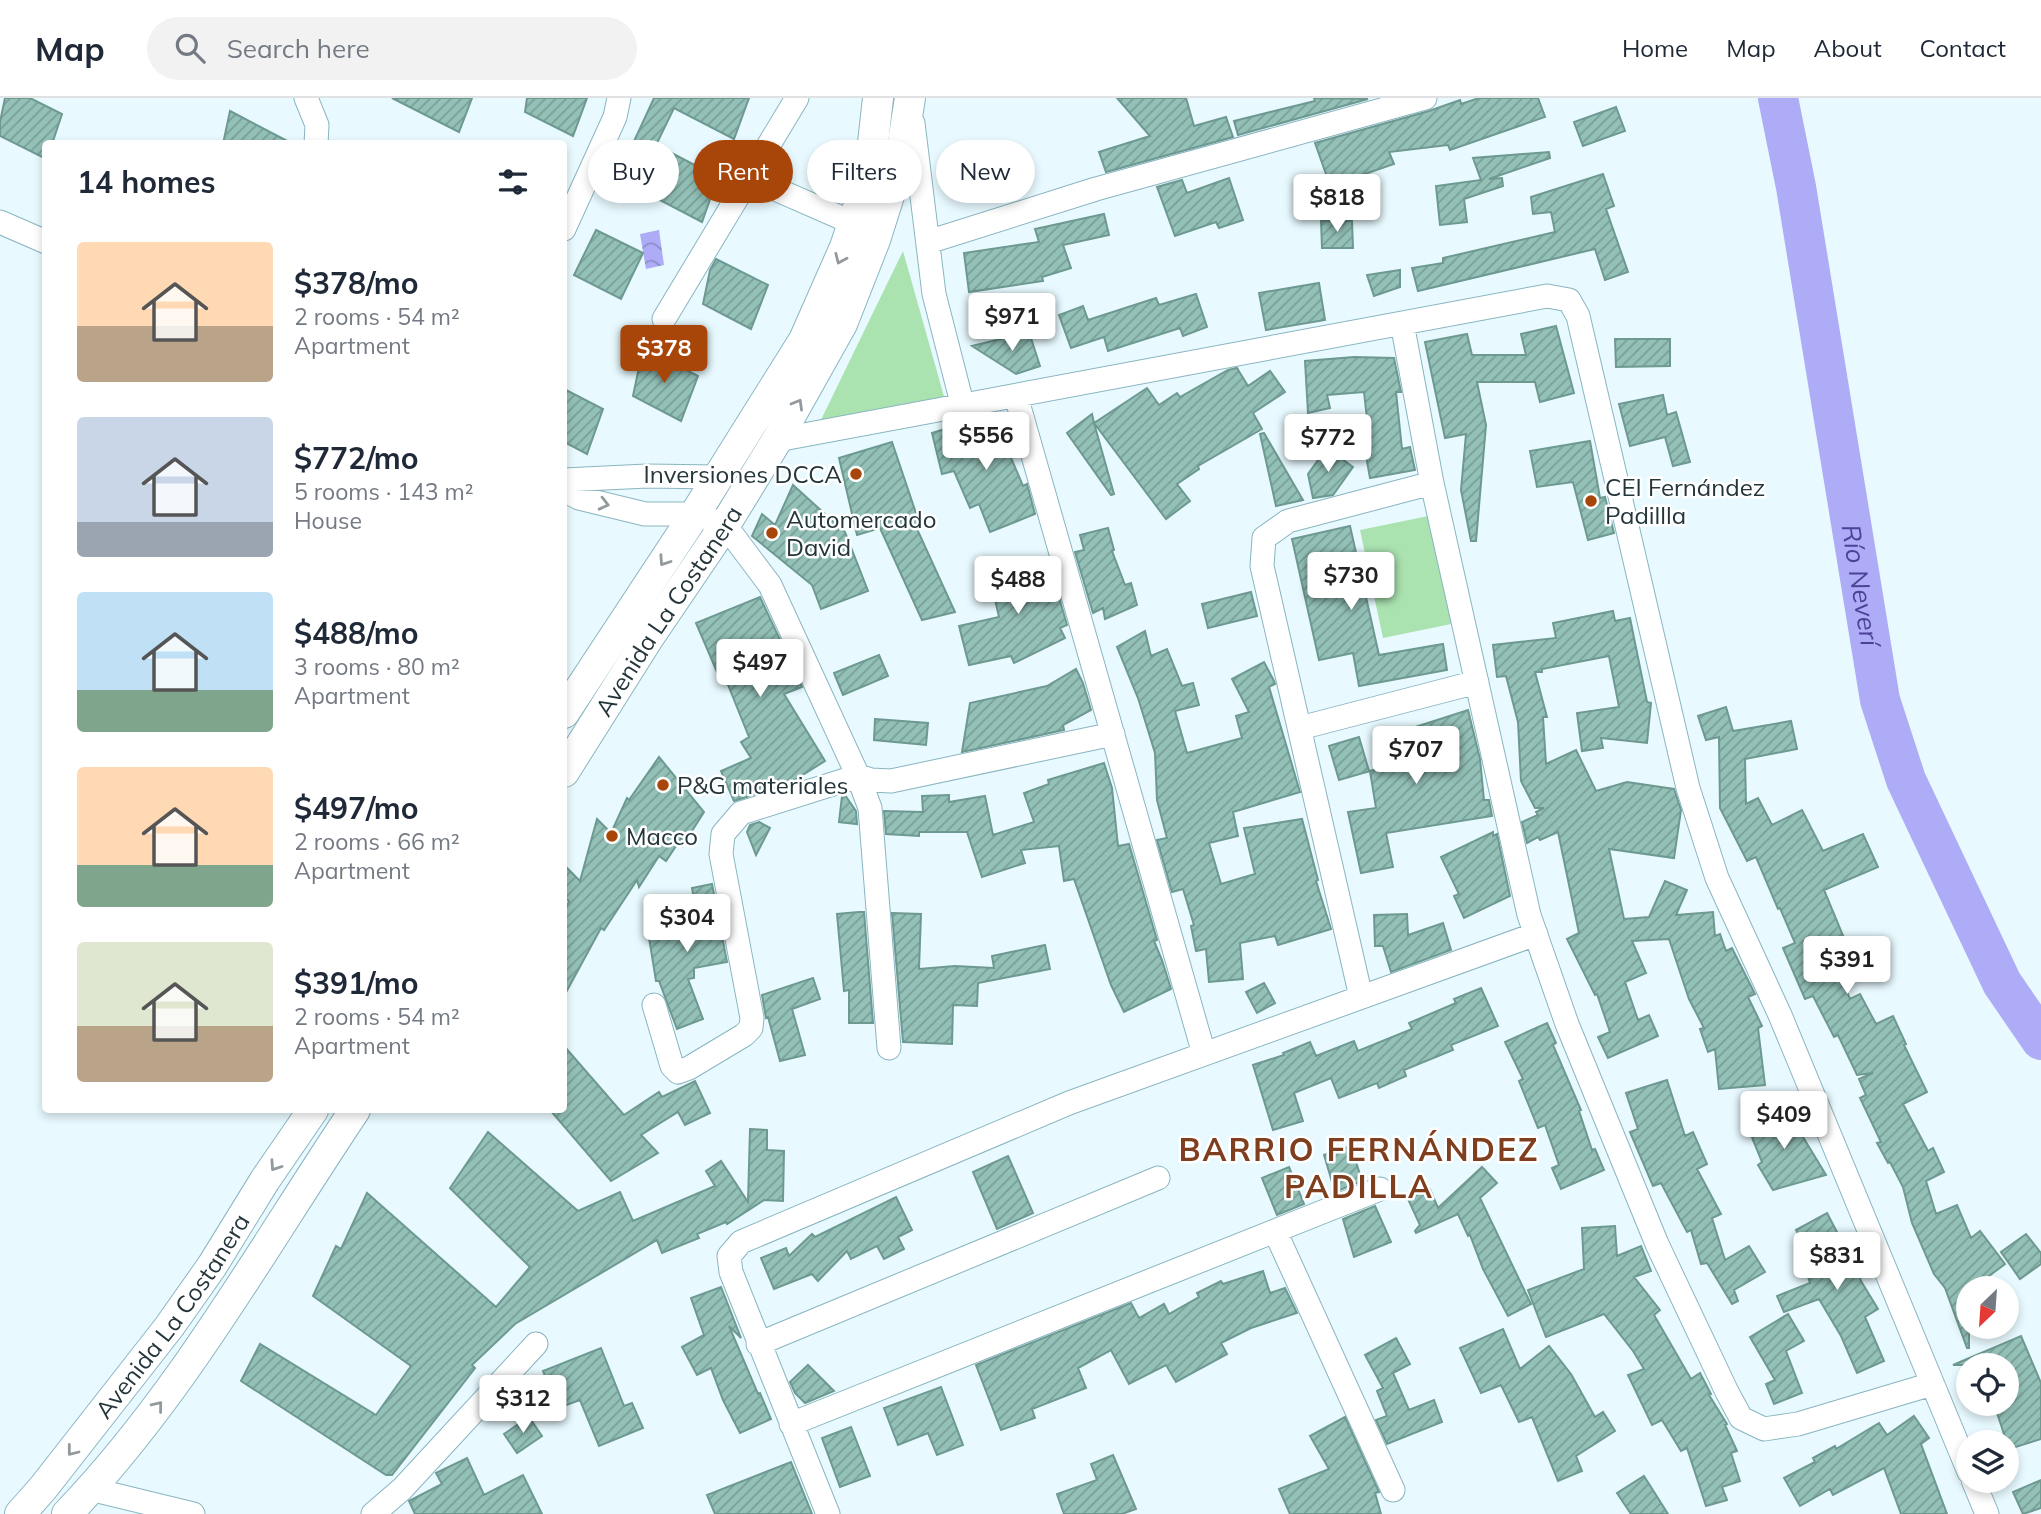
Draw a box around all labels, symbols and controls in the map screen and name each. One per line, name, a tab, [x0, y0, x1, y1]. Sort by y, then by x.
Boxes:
search box	[147, 17, 637, 80]
text: Map	[35, 28, 105, 69]
icon: search	[171, 29, 209, 67]
text: Search here	[227, 32, 370, 65]
text: Home	[1622, 33, 1688, 63]
text: Map	[1726, 33, 1776, 63]
text: About	[1814, 33, 1882, 63]
text: Contact	[1920, 33, 2006, 63]
chip: Buy	[588, 140, 679, 203]
chip: Rent	[693, 140, 793, 203]
chip: Filters	[807, 140, 922, 203]
chip: New	[936, 140, 1035, 203]
text: 14 homes	[77, 163, 216, 201]
icon: filters	[494, 163, 532, 201]
pin: $818	[1296, 174, 1378, 234]
text: $818	[1309, 182, 1365, 211]
one-way arrow	[834, 252, 848, 264]
text: $378/mo	[294, 264, 418, 302]
icon: home	[133, 270, 217, 354]
pin: $971	[971, 294, 1053, 353]
text: $971	[984, 301, 1040, 330]
text: 2 rooms · 54 m²	[294, 302, 460, 331]
pin: $378	[623, 326, 705, 385]
text: Apartment	[294, 331, 410, 360]
text: $378	[636, 333, 692, 362]
one-way arrow	[789, 399, 802, 412]
pin: $556	[945, 412, 1027, 472]
pin: $772	[1287, 414, 1369, 474]
text: $556	[958, 420, 1014, 449]
text: $772	[1300, 422, 1356, 451]
text: $772/mo	[294, 439, 418, 477]
icon: home	[133, 445, 217, 529]
place label: Inversiones DCCA	[644, 459, 842, 489]
marker: Inversiones DCCA	[848, 466, 864, 482]
place label: CEI Fernández Padillla	[1605, 472, 1765, 530]
text: 5 rooms · 143 m²	[294, 477, 474, 506]
marker: CEI Fernández Padillla	[1583, 493, 1599, 509]
one-way arrow	[598, 495, 610, 510]
street label: Avenida La Costanera	[588, 500, 748, 721]
place label: Automercado David	[786, 504, 936, 562]
text: House	[294, 506, 362, 535]
water label: Río Neverí	[1835, 522, 1888, 652]
marker: Automercado David	[764, 525, 780, 541]
pin: $730	[1310, 552, 1392, 612]
one-way arrow	[660, 553, 672, 566]
pin: $488	[977, 556, 1059, 616]
text: $730	[1323, 560, 1379, 589]
text: $488	[990, 564, 1046, 593]
text: $488/mo	[294, 614, 418, 652]
icon: home	[133, 620, 217, 704]
pin: $497	[719, 640, 801, 699]
text: $497	[732, 647, 788, 676]
text: 3 rooms · 80 m²	[294, 652, 460, 681]
text: Apartment	[294, 681, 410, 710]
pin: $707	[1375, 726, 1457, 786]
text: $707	[1388, 734, 1444, 763]
place label: P&G materiales	[677, 770, 848, 800]
marker: P&G materiales	[655, 777, 671, 793]
text: $497/mo	[294, 789, 418, 827]
icon: home	[133, 795, 217, 879]
place label: Macco	[626, 821, 698, 851]
text: 2 rooms · 66 m²	[294, 827, 460, 856]
marker: Macco	[604, 828, 620, 844]
text: Apartment	[294, 856, 410, 885]
pin: $304	[646, 894, 728, 954]
text: $304	[659, 902, 715, 931]
pin: $391	[1806, 936, 1888, 996]
text: $391	[1819, 944, 1875, 973]
text: $391/mo	[294, 964, 418, 1002]
icon: home	[133, 970, 217, 1054]
text: 2 rooms · 54 m²	[294, 1002, 460, 1031]
text: Apartment	[294, 1031, 410, 1060]
pin: $409	[1743, 1091, 1825, 1151]
text: $409	[1756, 1099, 1812, 1128]
district label: BARRIO FERNÁNDEZ PADILLA	[1179, 1129, 1539, 1206]
one-way arrow	[271, 1158, 283, 1171]
street label: Avenida La Costanera	[88, 1208, 256, 1424]
pin: $831	[1796, 1232, 1878, 1292]
text: $831	[1809, 1240, 1865, 1269]
north arrow	[1956, 1276, 2020, 1339]
map controls	[1956, 1276, 2019, 1493]
button: locate	[1956, 1353, 2019, 1416]
pin: $312	[482, 1376, 564, 1435]
text: $312	[495, 1383, 551, 1412]
one-way arrow	[150, 1401, 162, 1414]
button: layers	[1956, 1430, 2019, 1493]
one-way arrow	[68, 1443, 81, 1456]

